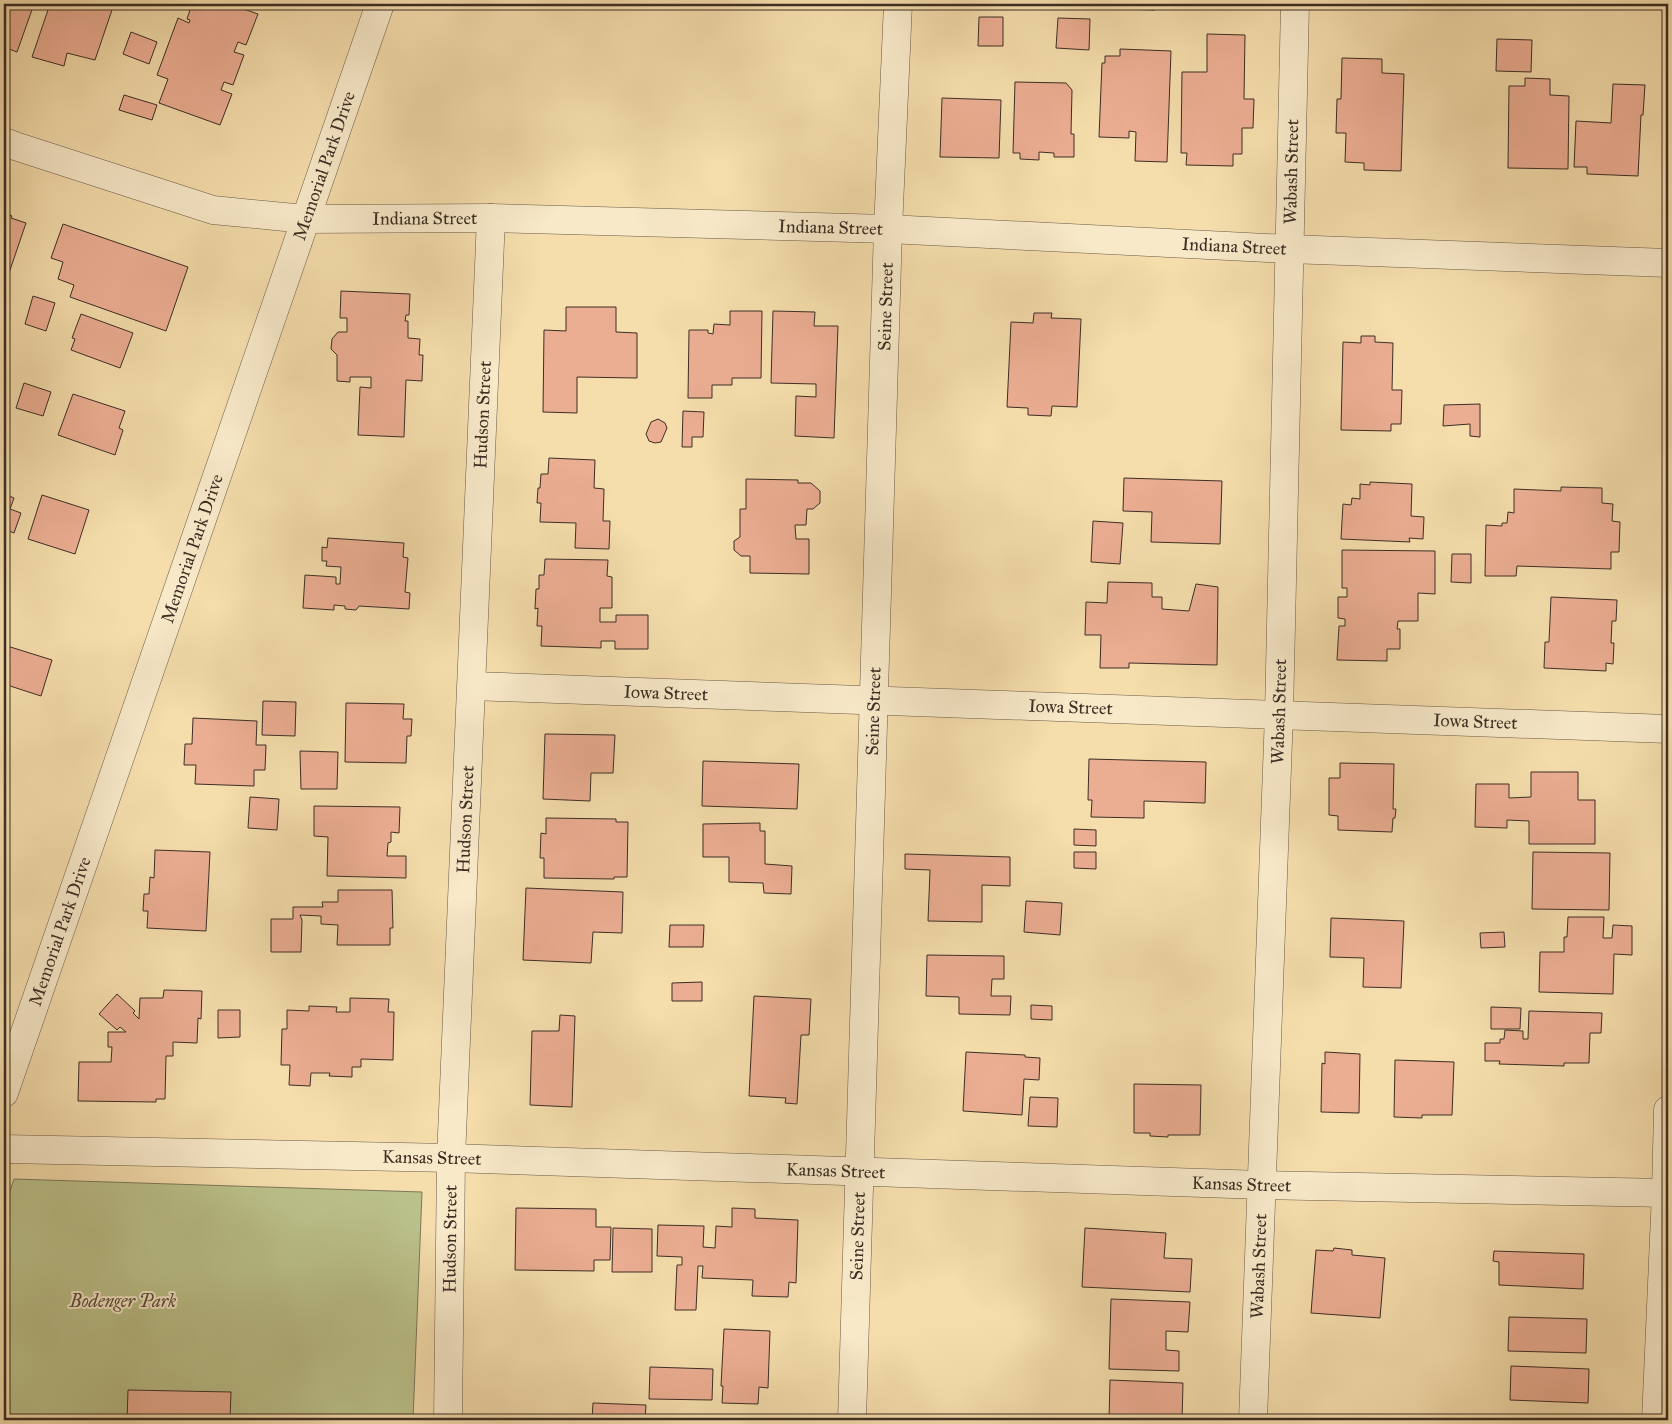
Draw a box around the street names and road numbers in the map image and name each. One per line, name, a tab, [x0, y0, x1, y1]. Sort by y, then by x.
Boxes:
street label: Memorial Park Drive	[288, 88, 360, 243]
street label: Wabash Street	[1279, 118, 1303, 225]
street label: Indiana Street	[372, 207, 478, 230]
street label: Indiana Street	[778, 215, 884, 240]
street label: Indiana Street	[1181, 233, 1288, 260]
street label: Seine Street	[873, 261, 898, 351]
street label: Hudson Street	[469, 360, 496, 469]
street label: Memorial Park Drive	[156, 471, 228, 626]
street label: Wabash Street	[1266, 658, 1291, 765]
street label: Seine Street	[861, 666, 886, 756]
street label: Iowa Street	[623, 681, 709, 706]
street label: Iowa Street	[1028, 695, 1114, 720]
street label: Iowa Street	[1433, 709, 1519, 734]
street label: Hudson Street	[452, 764, 479, 874]
street label: Memorial Park Drive	[24, 854, 96, 1009]
street label: Kansas Street	[382, 1146, 483, 1170]
street label: Kansas Street	[786, 1158, 886, 1183]
street label: Kansas Street	[1191, 1172, 1292, 1197]
street label: Hudson Street	[438, 1184, 462, 1293]
street label: Seine Street	[845, 1191, 870, 1281]
street label: Wabash Street	[1246, 1212, 1272, 1319]

